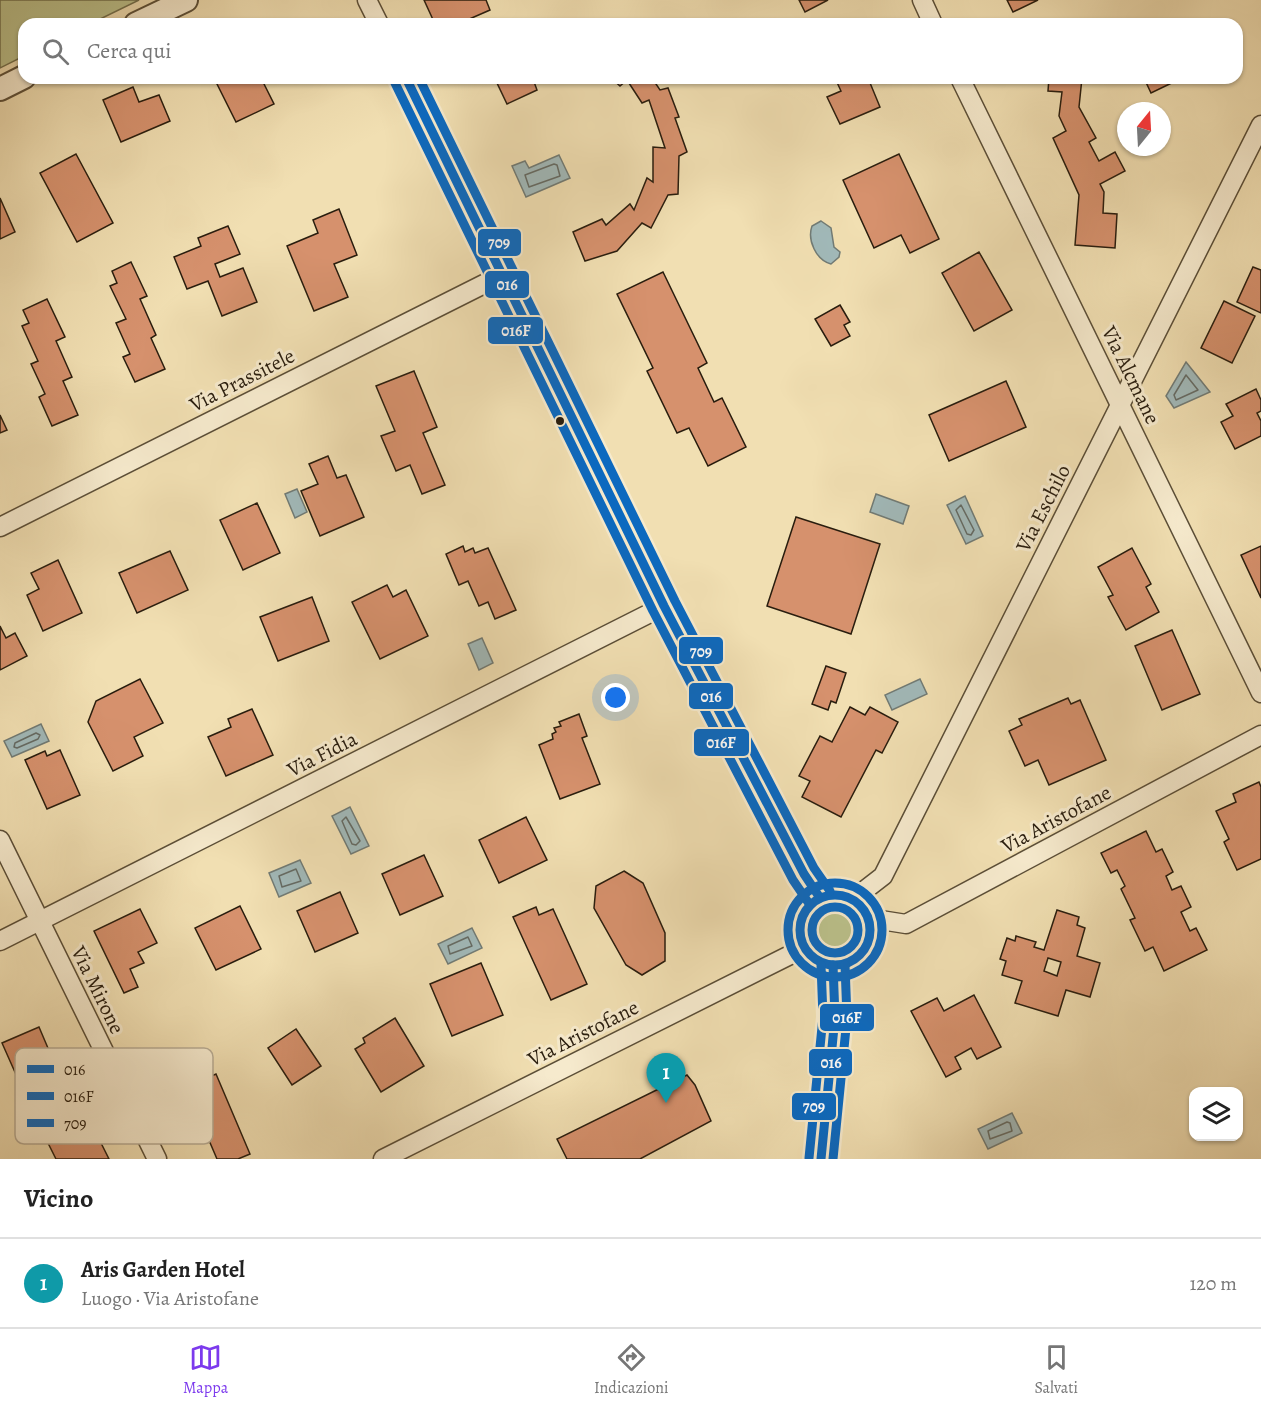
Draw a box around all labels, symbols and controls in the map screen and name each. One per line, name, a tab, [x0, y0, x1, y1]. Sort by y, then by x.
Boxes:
search box	[18, 18, 1243, 84]
icon: search	[39, 35, 72, 68]
text: Cerca qui	[87, 36, 172, 66]
north arrow	[1117, 102, 1171, 156]
line badge: 709	[477, 228, 522, 257]
text: 709	[488, 232, 510, 254]
line badge: 016	[484, 270, 530, 299]
text: 016	[496, 274, 518, 296]
line badge: 016F	[487, 316, 544, 345]
text: 016F	[501, 320, 531, 342]
street label: Via Alcmane	[1095, 320, 1167, 429]
street label: Via Prassitele	[184, 342, 299, 419]
unlabelled marker	[554, 415, 566, 427]
street label: Via Eschilo	[1009, 460, 1077, 557]
line badge: 709	[678, 636, 724, 665]
text: 709	[690, 641, 712, 663]
line badge: 016	[688, 682, 734, 710]
your location	[601, 683, 630, 712]
text: 016	[700, 686, 722, 708]
street label: Via Fidia	[281, 724, 362, 784]
line badge: 016F	[693, 728, 750, 757]
text: 016F	[706, 732, 736, 754]
street label: Via Aristofane	[995, 778, 1116, 860]
street label: Via Mirone	[64, 940, 131, 1039]
street label: Via Aristofane	[522, 993, 643, 1073]
line badge: 016F	[819, 1003, 875, 1032]
text: 016F	[832, 1007, 862, 1029]
legend	[15, 1048, 213, 1144]
line badge: 016	[808, 1048, 853, 1077]
text: 016	[820, 1052, 842, 1074]
pin: 1	[646, 1054, 686, 1103]
text: 016	[64, 1059, 85, 1081]
text: 016F	[64, 1086, 94, 1108]
map controls	[1189, 1087, 1243, 1141]
button: layers	[1189, 1087, 1243, 1141]
line badge: 709	[791, 1092, 837, 1121]
text: 709	[803, 1096, 825, 1118]
text: 709	[64, 1113, 87, 1135]
text: Vicino	[24, 1181, 93, 1216]
text: Aris Garden Hotel	[81, 1255, 245, 1285]
text: 1	[40, 1270, 47, 1297]
text: 120 m	[1189, 1270, 1237, 1297]
text: Luogo · Via Aristofane	[81, 1285, 259, 1312]
tab: Mappa	[183, 1341, 228, 1399]
tab: Indicazioni	[594, 1341, 669, 1399]
tab: Salvati	[1034, 1341, 1078, 1399]

